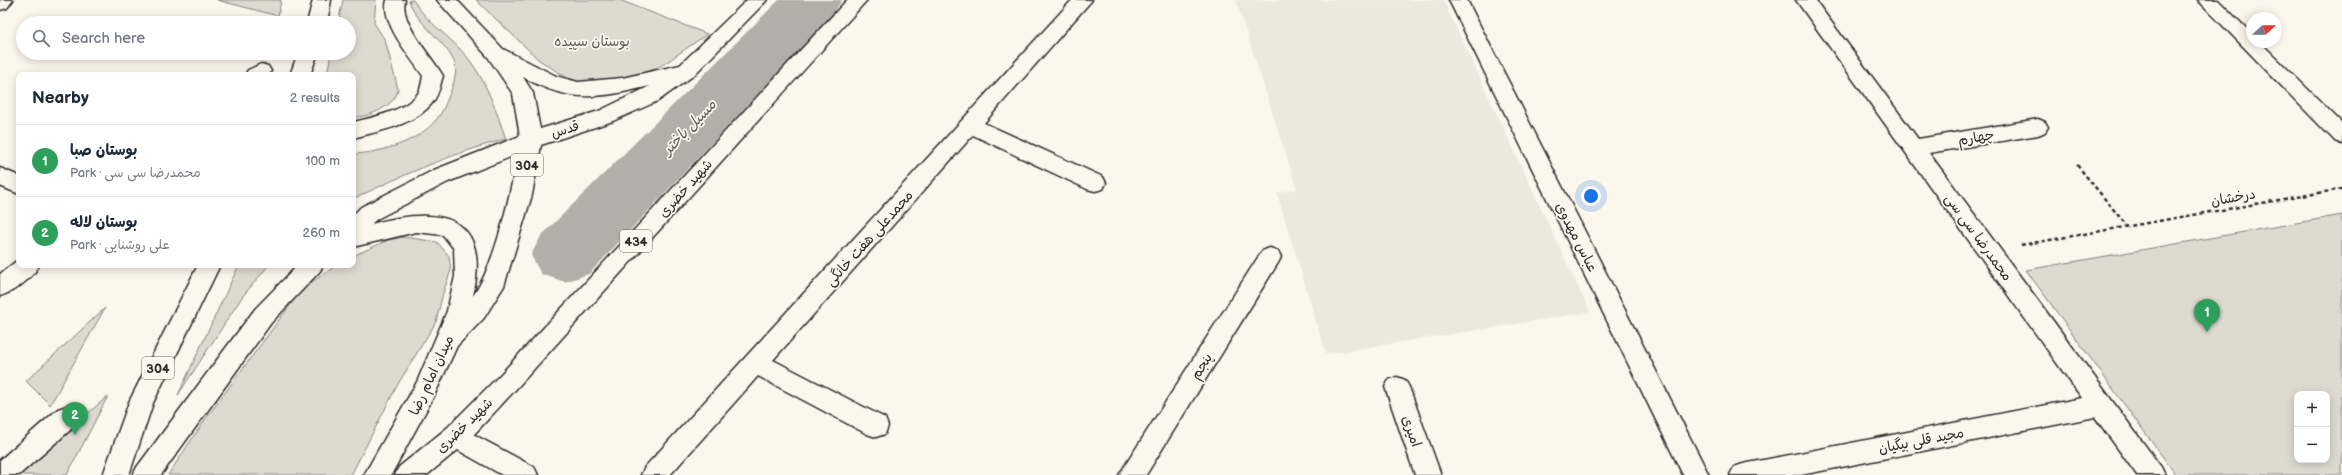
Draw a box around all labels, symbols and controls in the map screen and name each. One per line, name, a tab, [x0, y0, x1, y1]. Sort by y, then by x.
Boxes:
north arrow	[2246, 12, 2282, 48]
search box	[16, 16, 356, 60]
icon: search	[30, 27, 52, 49]
text: Search here	[62, 29, 145, 48]
park label: بوستان سپیده	[554, 33, 630, 51]
text: Nearby	[32, 88, 89, 108]
text: 2 results	[290, 90, 340, 106]
water label: مسیل باختر	[657, 95, 721, 161]
street label: قدس	[549, 117, 581, 142]
street label: چهارم	[1956, 126, 1996, 151]
text: بوستان صبا	[70, 141, 137, 160]
text: 1	[42, 153, 48, 169]
text: 100 m	[305, 153, 340, 169]
road number: 304	[511, 154, 543, 176]
street label: شهید خضری	[655, 156, 716, 221]
text: Park · محمدرضا سی سی	[70, 165, 201, 181]
street label: درخشان	[2209, 185, 2257, 210]
your location	[1581, 186, 1601, 206]
street label: محمدعلی هفت خانگی	[822, 187, 917, 290]
street label: محمدرضا سی سی	[1941, 190, 2016, 284]
street label: عباس مهدوی	[1552, 200, 1601, 275]
text: بوستان لاله	[70, 213, 137, 232]
text: 2	[41, 225, 49, 241]
text: 260 m	[302, 225, 340, 241]
road number: 434	[620, 230, 652, 252]
text: Park · علی روشنایی	[70, 237, 170, 253]
pin: 1	[2194, 299, 2220, 332]
street label: میدان امام رضا	[406, 333, 459, 419]
street label: پنجم	[1187, 350, 1218, 384]
road number: 304	[142, 357, 174, 379]
map controls	[2294, 391, 2330, 463]
button: +	[2294, 391, 2330, 427]
street label: شهید خضری	[432, 394, 496, 457]
pin: 2	[62, 402, 88, 435]
street label: امیری	[1398, 413, 1425, 449]
street label: مجید قلی بیگیان	[1877, 424, 1965, 457]
button: −	[2294, 427, 2330, 463]

